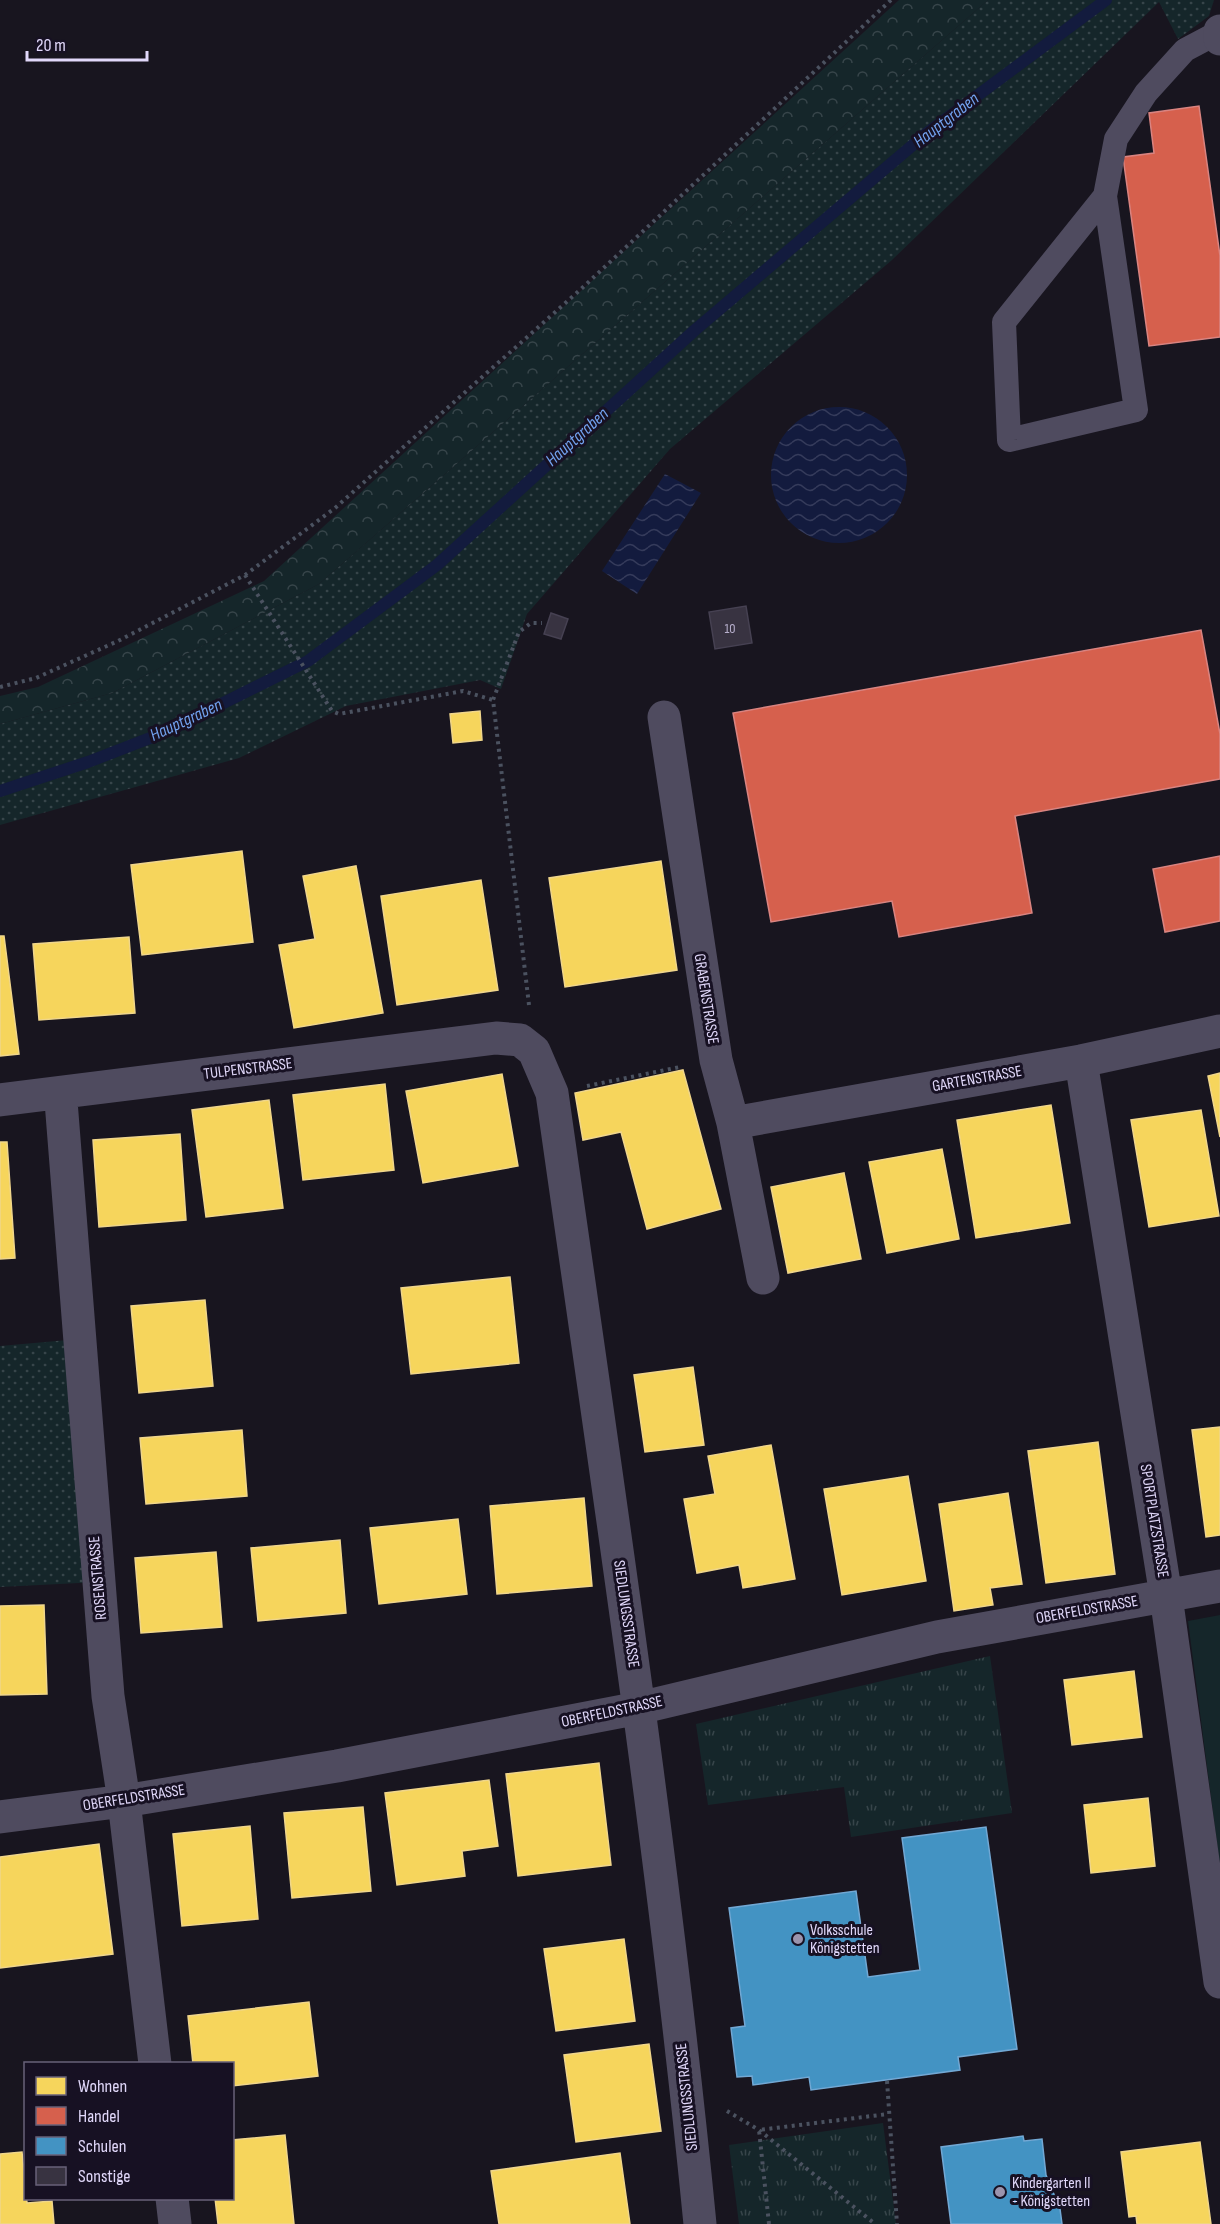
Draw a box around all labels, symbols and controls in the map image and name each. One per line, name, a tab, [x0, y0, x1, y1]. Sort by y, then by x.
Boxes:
scale bar	[27, 24, 147, 62]
text: 20 m	[36, 35, 66, 56]
water label: Hauptgraben	[909, 88, 983, 152]
water label: Hauptgraben	[541, 403, 613, 471]
house number: 10	[724, 620, 736, 637]
water label: Hauptgraben	[146, 694, 226, 746]
street label: GRABENSTRASSE	[689, 952, 723, 1046]
street label: TULPENSTRASSE	[203, 1054, 293, 1084]
street label: GARTENSTRASSE	[931, 1062, 1023, 1096]
street label: SPORTPLATZSTRASSE	[1136, 1463, 1172, 1579]
street label: ROSENSTRASSE	[85, 1535, 111, 1621]
street label: SIEDLUNGSSTRASSE	[609, 1559, 643, 1669]
street label: OBERFELDSTRASSE	[1035, 1592, 1139, 1628]
street label: OBERFELDSTRASSE	[560, 1692, 664, 1732]
street label: OBERFELDSTRASSE	[82, 1781, 186, 1815]
place label: Volksschule Königstetten	[810, 1921, 880, 1958]
marker: Volksschule Königstetten	[791, 1932, 805, 1946]
street label: SIEDLUNGSSTRASSE	[672, 2042, 702, 2152]
legend	[24, 2062, 234, 2200]
text: Wohnen	[78, 2076, 127, 2097]
text: Handel	[78, 2106, 120, 2127]
text: Schulen	[78, 2136, 126, 2157]
text: Sonstige	[78, 2166, 131, 2187]
place label: Kindergarten II - Königstetten	[1012, 2174, 1091, 2211]
marker: Kindergarten II - Königstetten	[993, 2185, 1007, 2199]

